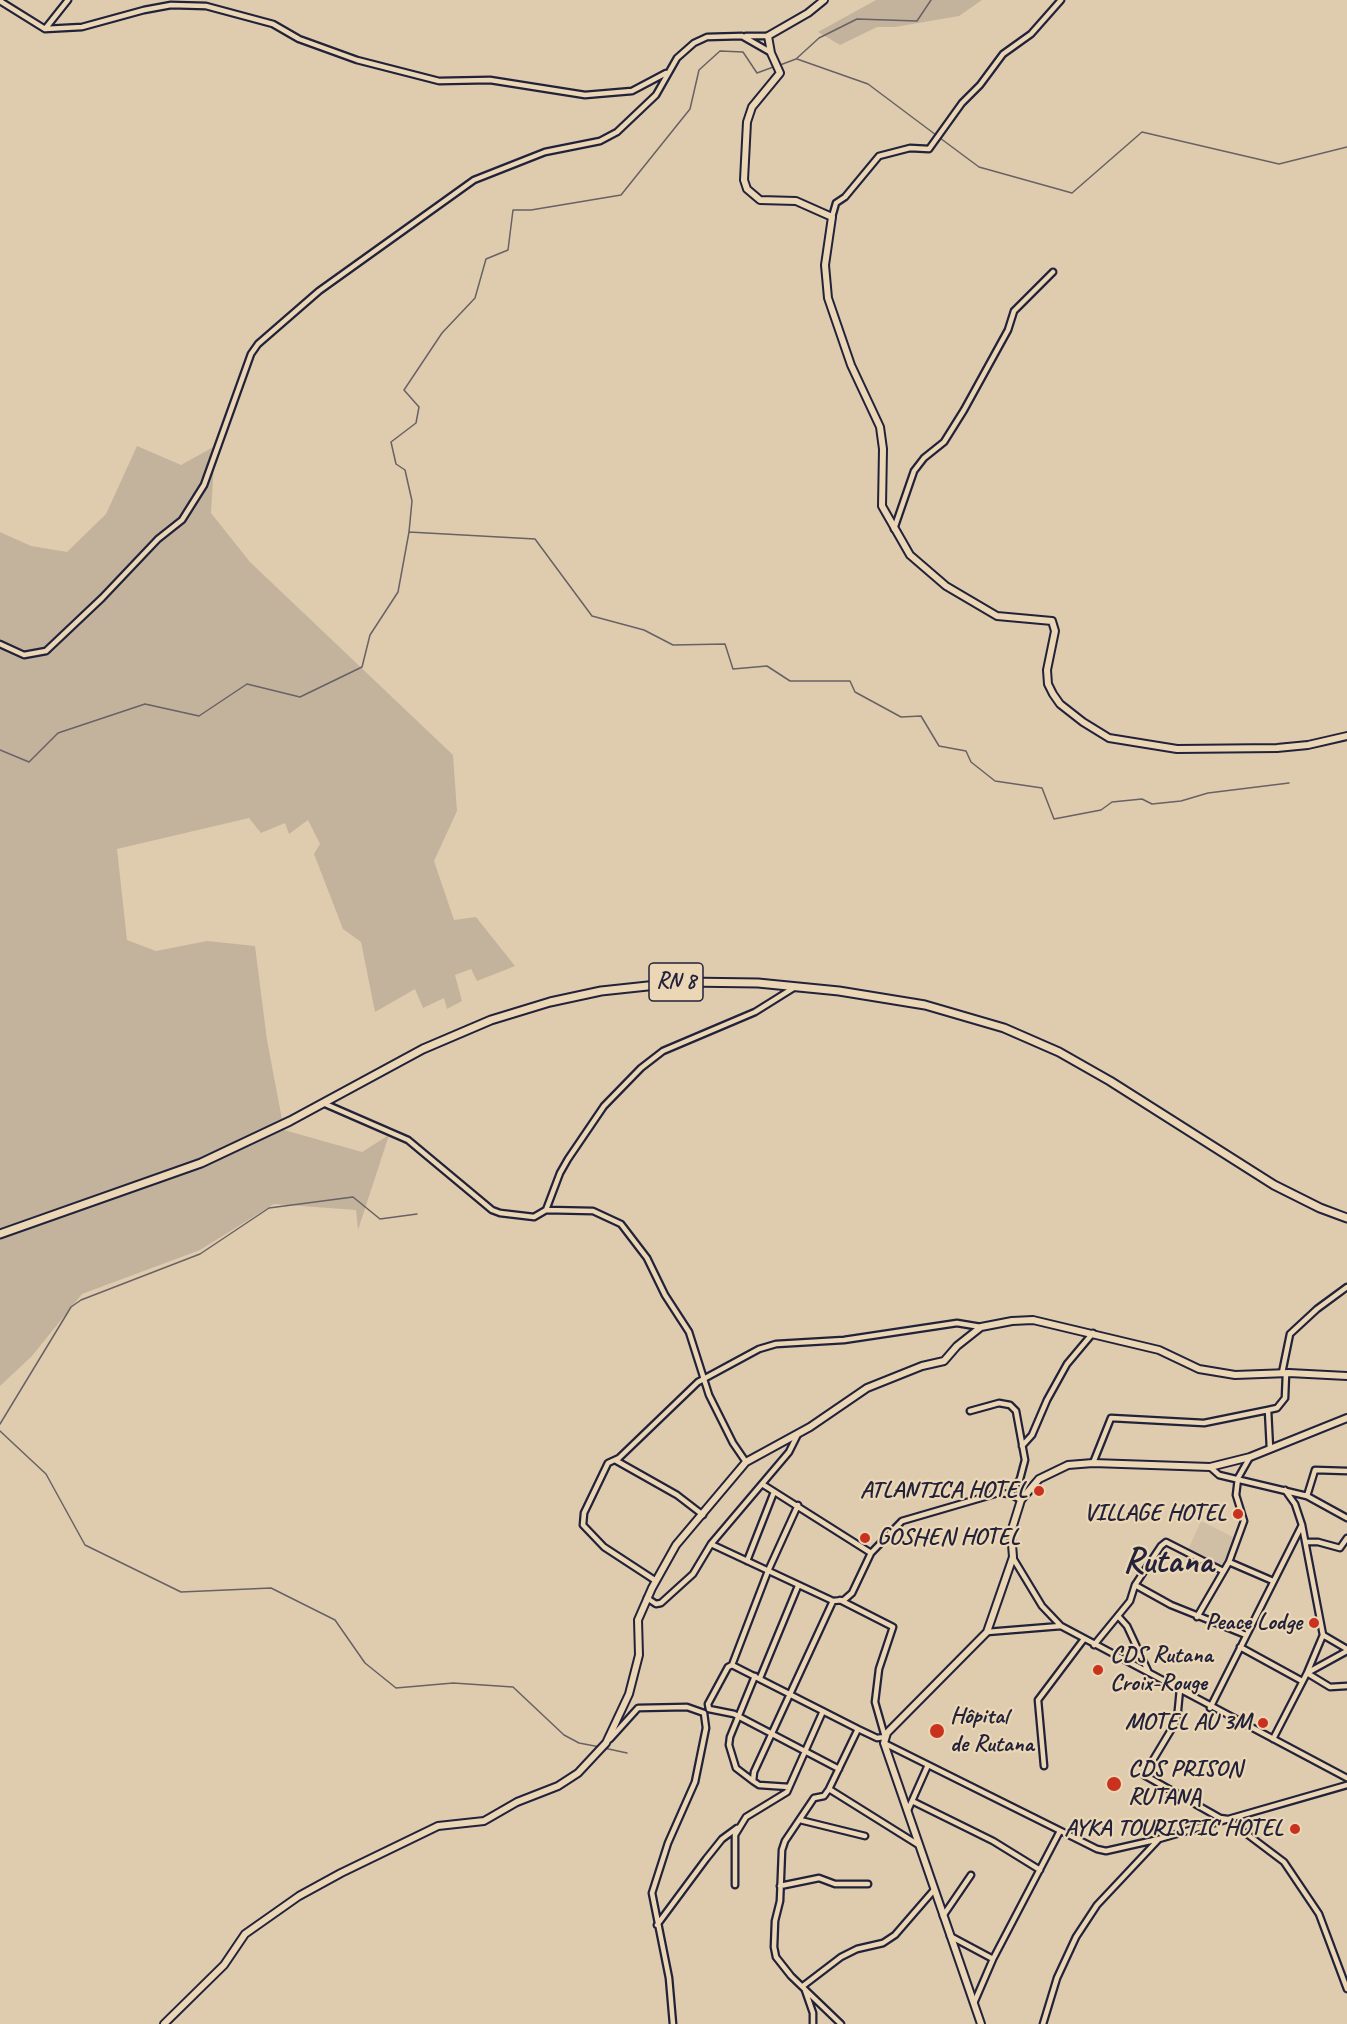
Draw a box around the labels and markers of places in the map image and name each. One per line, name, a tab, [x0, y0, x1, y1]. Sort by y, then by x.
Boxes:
place label: ATLANTICA HOTEL	[860, 1477, 1027, 1505]
marker: ATLANTICA HOTEL	[1032, 1484, 1046, 1498]
place label: VILLAGE HOTEL	[1084, 1500, 1226, 1528]
marker: VILLAGE HOTEL	[1231, 1507, 1245, 1521]
place label: GOSHEN HOTEL	[877, 1524, 1019, 1552]
marker: GOSHEN HOTEL	[858, 1531, 872, 1545]
place label: Peace Lodge	[1206, 1609, 1302, 1637]
marker: Peace Lodge	[1307, 1616, 1321, 1630]
place label: CDS Rutana Croix-Rouge	[1110, 1642, 1213, 1698]
marker: CDS Rutana Croix-Rouge	[1091, 1663, 1105, 1677]
place label: Hôpital de Rutana	[950, 1703, 1034, 1759]
place label: MOTEL AU 3M	[1125, 1709, 1251, 1737]
marker: MOTEL AU 3M	[1256, 1716, 1270, 1730]
marker: Hôpital de Rutana	[928, 1722, 946, 1740]
place label: CDS PRISON RUTANA	[1128, 1756, 1242, 1812]
marker: CDS PRISON RUTANA	[1105, 1775, 1123, 1793]
place label: AYKA TOURISTIC HOTEL	[1064, 1815, 1283, 1843]
marker: AYKA TOURISTIC HOTEL	[1288, 1822, 1302, 1836]

